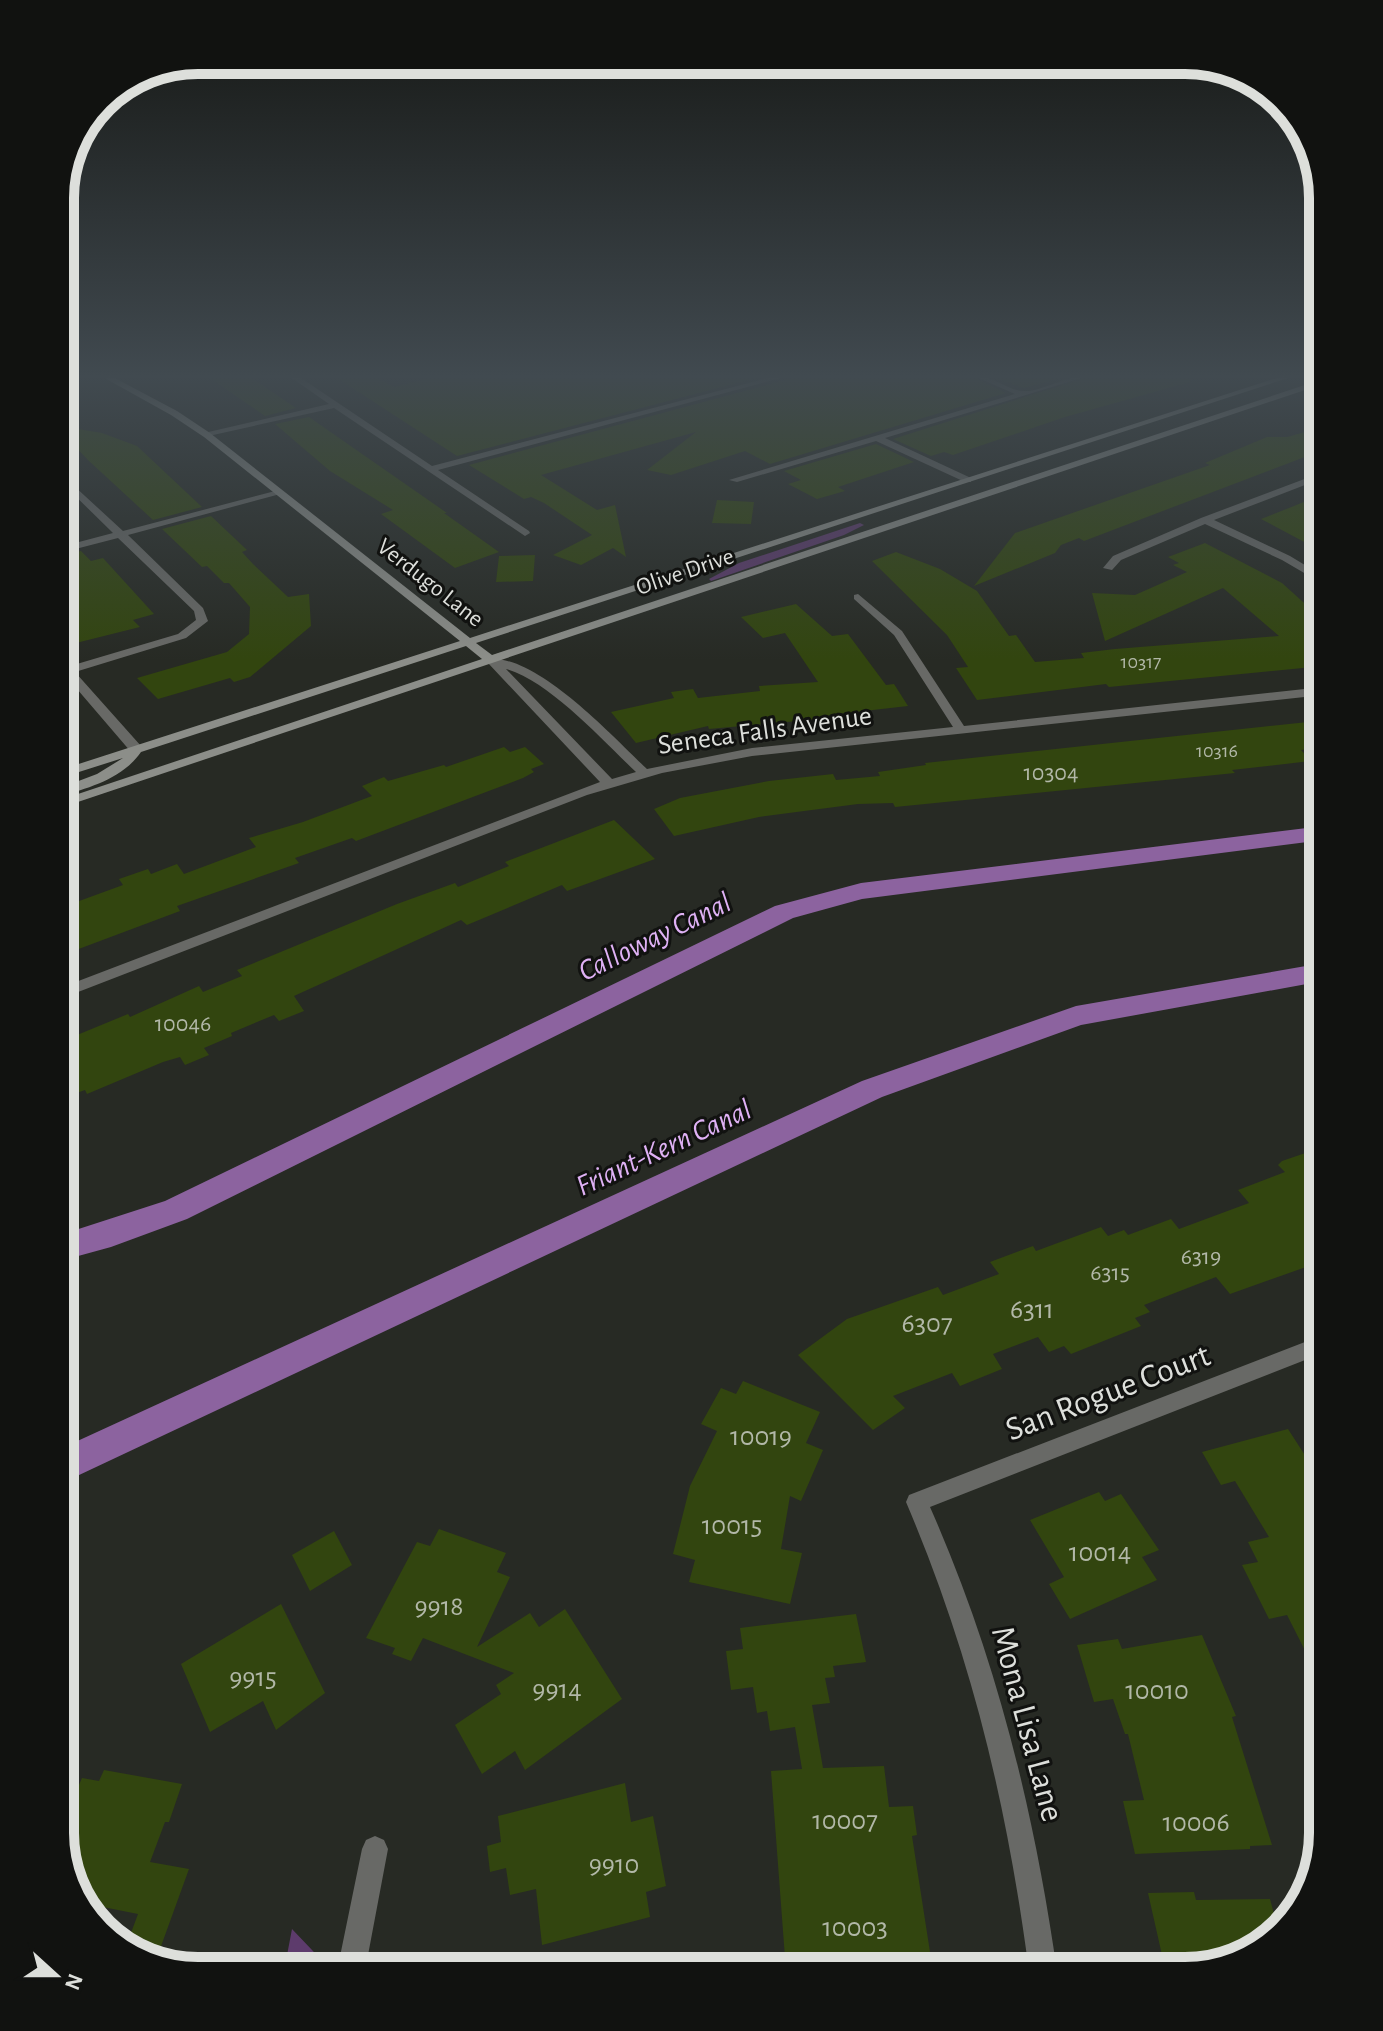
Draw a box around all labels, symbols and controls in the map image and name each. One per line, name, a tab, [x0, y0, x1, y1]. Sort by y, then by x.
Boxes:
street label: Verdugo Lane	[372, 534, 488, 632]
street label: Olive Drive	[633, 544, 737, 600]
house number: 10317	[1121, 652, 1161, 672]
street label: Seneca Falls Avenue	[656, 702, 874, 760]
house number: 10316	[1196, 741, 1238, 761]
house number: 10304	[1023, 761, 1079, 785]
water label: Calloway Canal	[574, 887, 736, 987]
house number: 10046	[155, 1012, 211, 1036]
water label: Friant-Kern Canal	[572, 1094, 756, 1202]
house number: 6319	[1181, 1245, 1221, 1269]
house number: 6315	[1090, 1261, 1130, 1285]
house number: 6311	[1010, 1296, 1054, 1324]
house number: 6307	[901, 1310, 953, 1338]
street label: San Rogue Court	[1001, 1338, 1215, 1448]
house number: 10019	[730, 1423, 792, 1451]
house number: 10015	[702, 1512, 762, 1540]
house number: 10014	[1069, 1539, 1131, 1567]
house number: 9918	[414, 1593, 464, 1621]
street label: Mona Lisa Lane	[985, 1623, 1069, 1825]
house number: 9915	[229, 1664, 277, 1692]
house number: 9914	[532, 1676, 582, 1704]
house number: 10010	[1125, 1677, 1189, 1705]
house number: 10007	[812, 1807, 878, 1835]
house number: 10006	[1162, 1809, 1230, 1837]
house number: 9910	[589, 1851, 639, 1879]
house number: 10003	[822, 1914, 888, 1942]
north arrow	[16, 1935, 96, 2015]
text: N	[61, 1971, 87, 1993]

